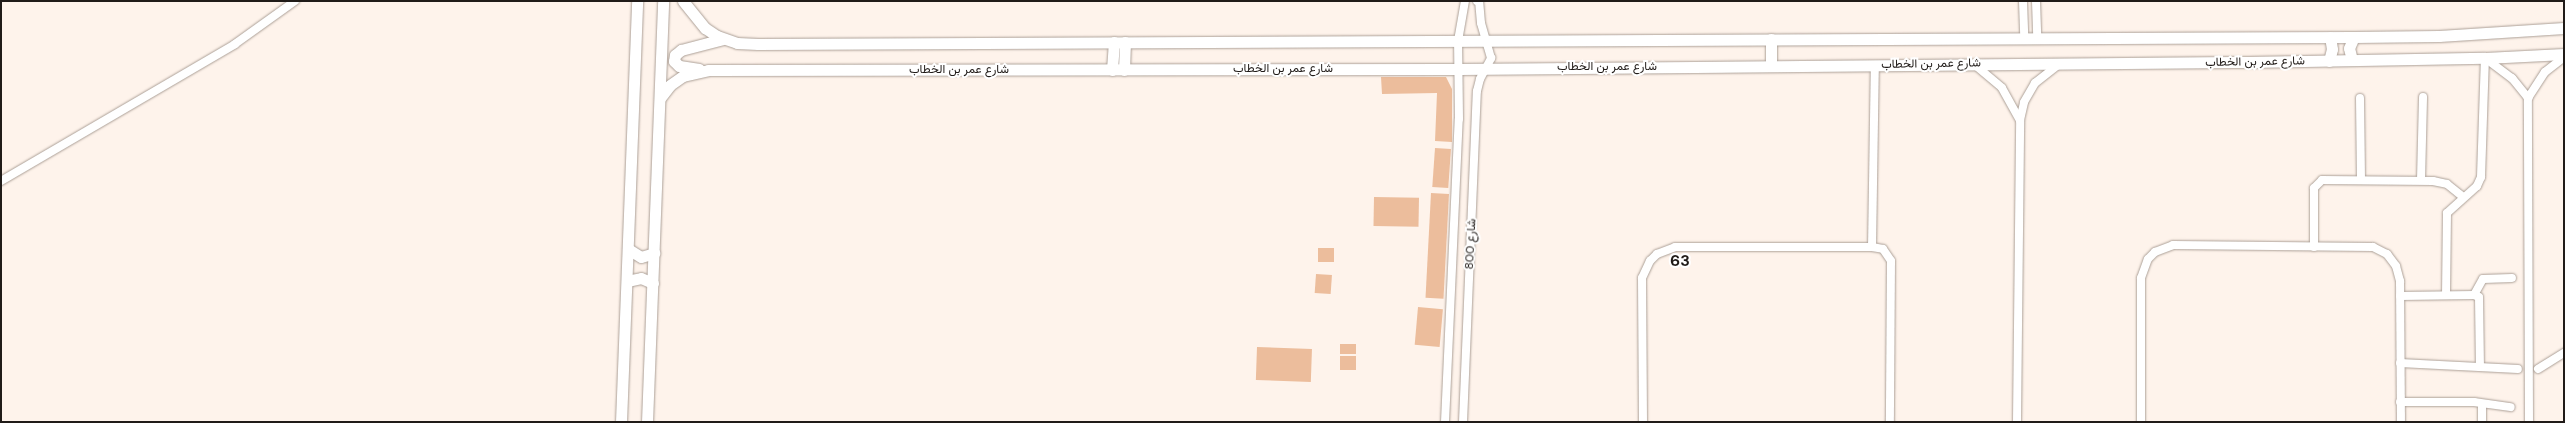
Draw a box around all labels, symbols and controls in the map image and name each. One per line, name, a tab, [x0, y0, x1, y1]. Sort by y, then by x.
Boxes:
street label: شارع عمر بن الخطاب	[2205, 54, 2305, 70]
street label: شارع عمر بن الخطاب	[1881, 56, 1981, 72]
street label: شارع عمر بن الخطاب	[1557, 60, 1657, 74]
street label: شارع عمر بن الخطاب	[1233, 62, 1333, 76]
street label: شارع عمر بن الخطاب	[909, 63, 1009, 77]
street label: شارع 800	[1462, 218, 1480, 270]
district label: 63	[1670, 251, 1690, 271]

